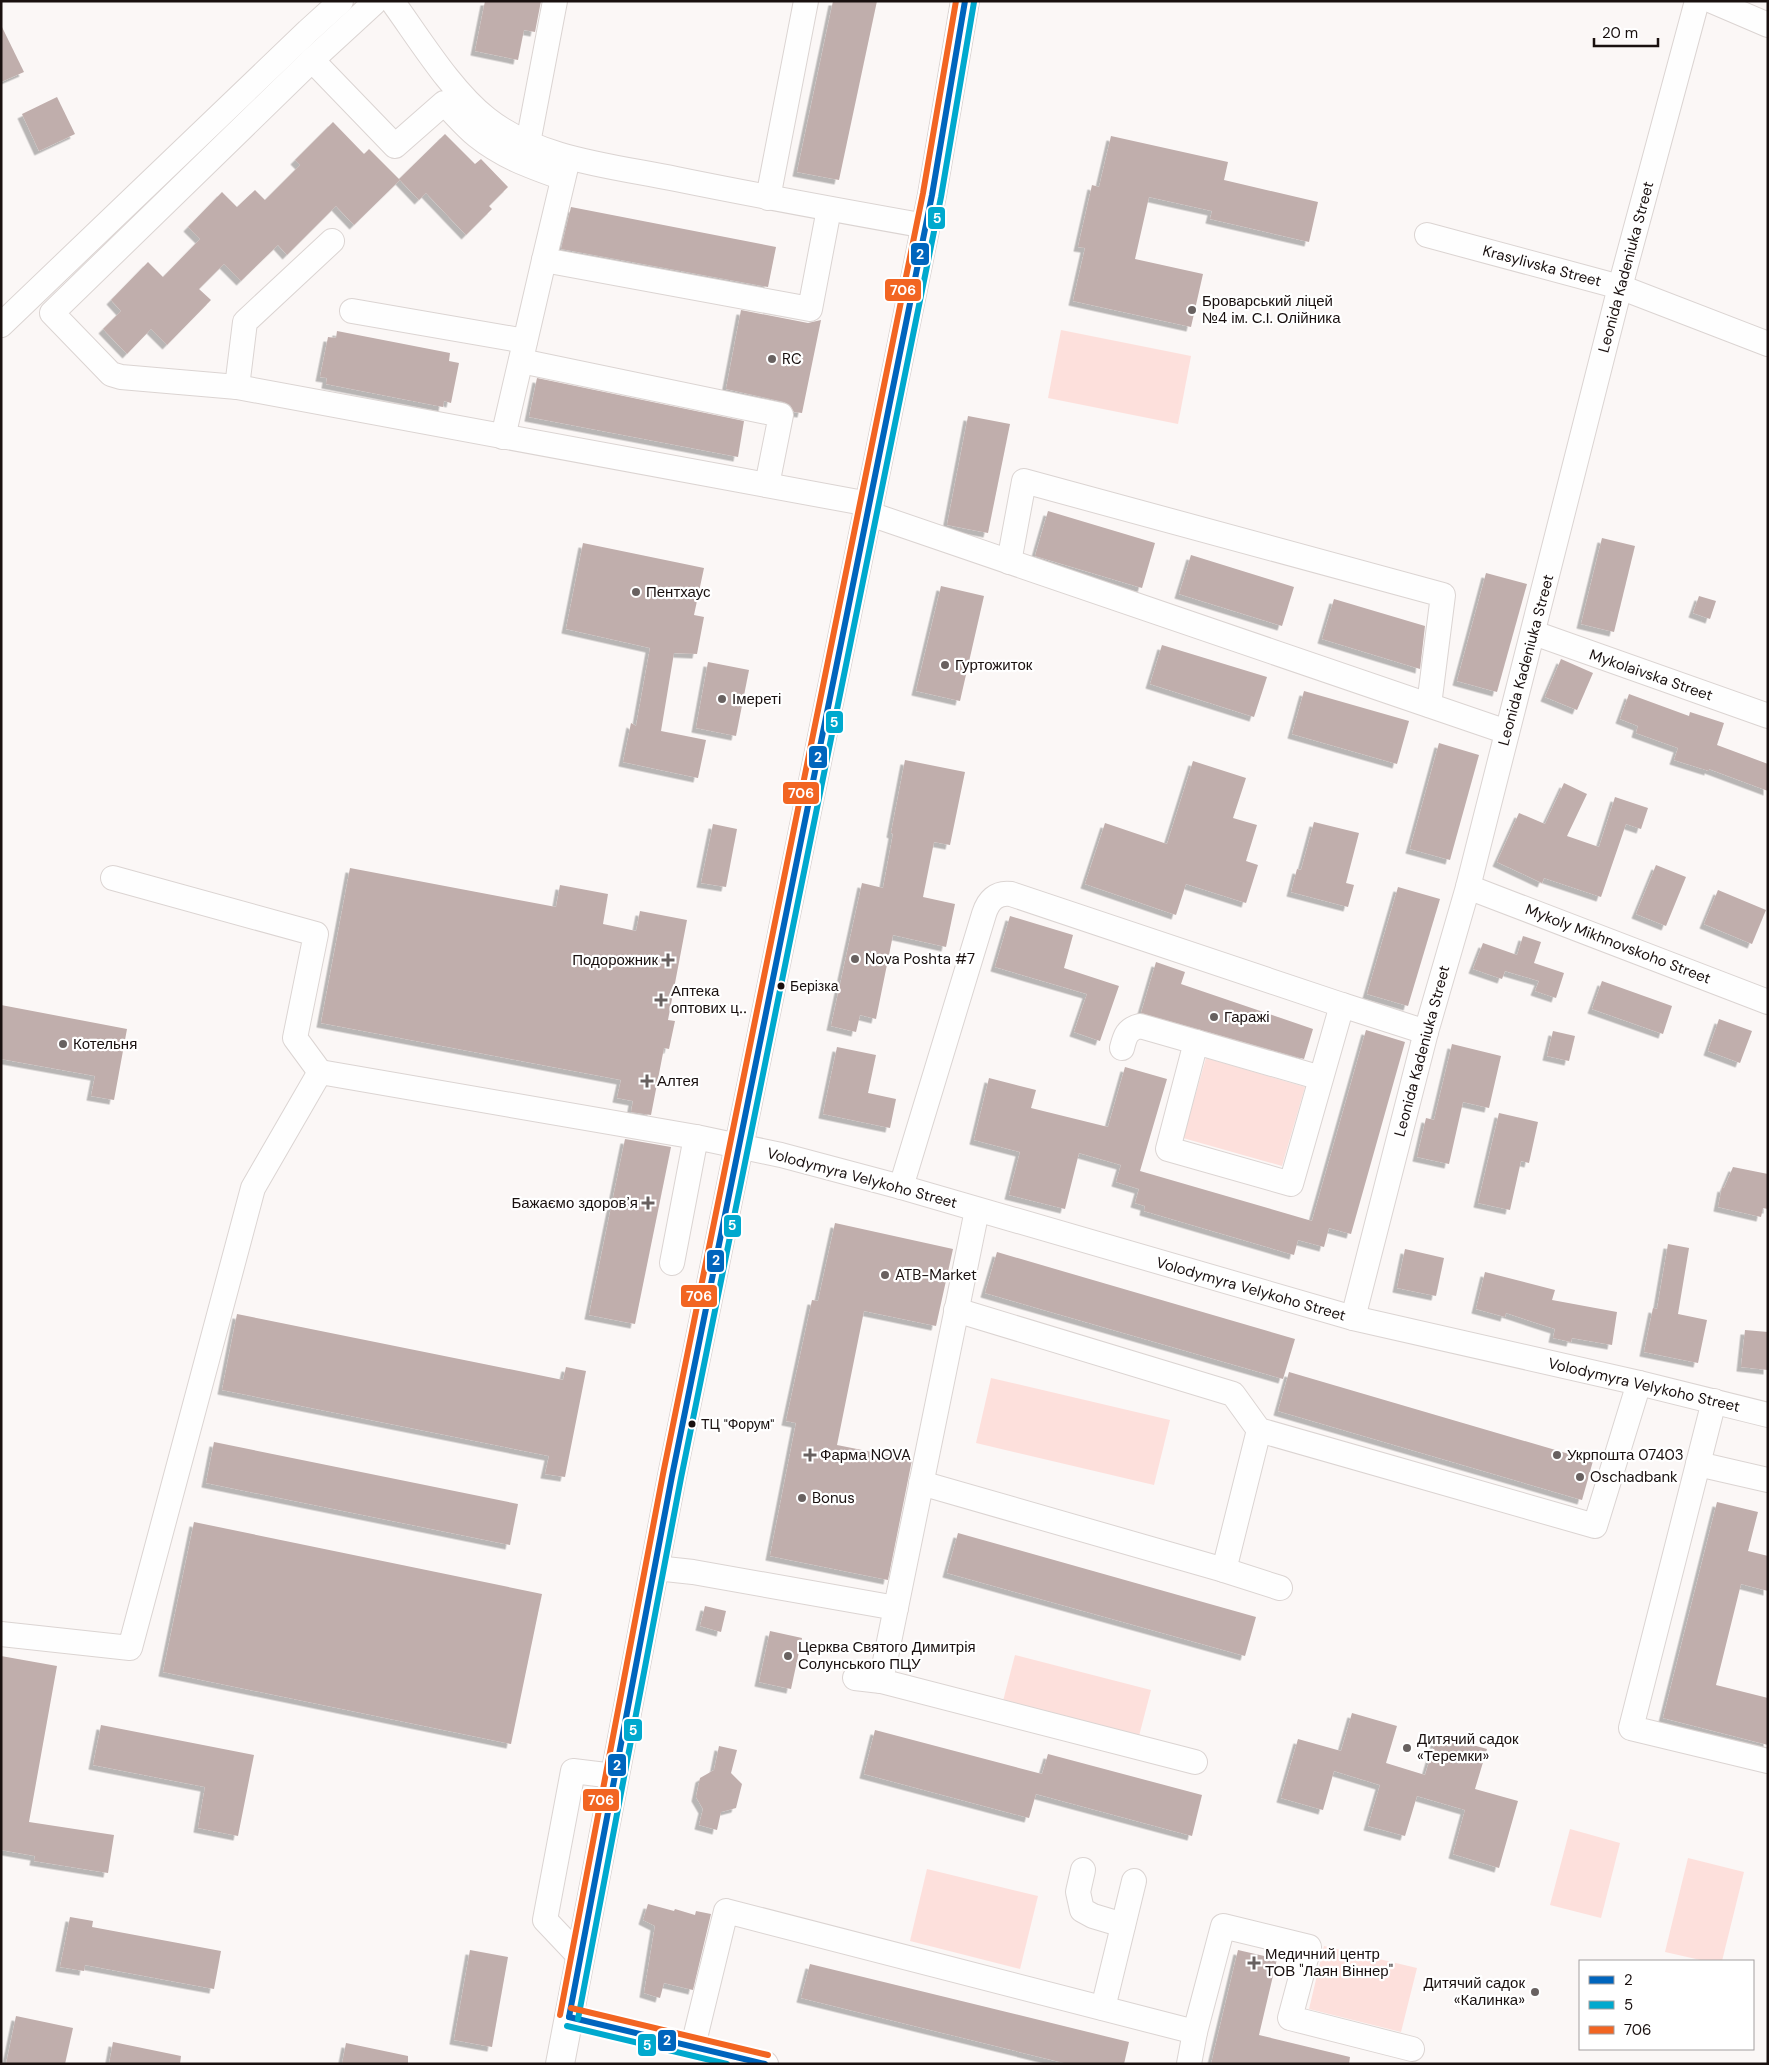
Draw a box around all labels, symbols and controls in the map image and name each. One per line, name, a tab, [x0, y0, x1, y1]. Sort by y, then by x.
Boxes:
scale bar	[1594, 15, 1658, 47]
text: 20 m	[1602, 23, 1638, 43]
street label: Leonida Kadeniuka Street	[1594, 179, 1658, 355]
line badge: 5	[927, 206, 946, 230]
text: 5	[933, 209, 941, 227]
street label: Krasylivska Street	[1480, 241, 1604, 291]
line badge: 2	[910, 242, 930, 266]
text: 2	[916, 245, 924, 263]
line badge: 706	[884, 278, 922, 302]
text: 706	[890, 281, 916, 299]
place label: Броварський ліцей №4 ім. С.І. Олійника	[1202, 291, 1341, 328]
marker: Броварський ліцей №4 ім. С.І. Олійника	[1186, 304, 1198, 316]
place label: RC	[782, 349, 802, 369]
marker: RC	[766, 353, 778, 365]
street label: Leonida Kadeniuka Street	[1494, 572, 1558, 748]
place label: Пентхаус	[646, 582, 711, 602]
marker: Пентхаус	[630, 586, 642, 598]
street label: Mykolaivska Street	[1587, 645, 1715, 706]
place label: Гуртожиток	[955, 655, 1033, 675]
marker: Гуртожиток	[939, 659, 951, 671]
place label: Імереті	[732, 689, 781, 709]
marker: Імереті	[716, 693, 728, 705]
line badge: 5	[825, 710, 844, 734]
text: 5	[830, 713, 838, 731]
line badge: 2	[808, 745, 828, 769]
text: 2	[814, 748, 822, 766]
line badge: 706	[782, 781, 820, 805]
text: 706	[788, 784, 814, 802]
street label: Mykoly Mikhnovskoho Street	[1522, 899, 1714, 989]
place label: Nova Poshta #7	[865, 949, 975, 969]
place label: Подорожник	[572, 950, 658, 970]
marker: Nova Poshta #7	[849, 953, 861, 965]
marker: Подорожник	[662, 954, 674, 966]
street label: Leonida Kadeniuka Street	[1390, 963, 1454, 1139]
place label: Берізка	[790, 977, 839, 995]
place label: Аптека оптових ц‥	[671, 981, 747, 1018]
marker: Берізка	[776, 981, 786, 991]
marker: Аптека оптових ц‥	[655, 994, 667, 1006]
place label: Гаражі	[1224, 1007, 1270, 1027]
marker: Гаражі	[1208, 1011, 1220, 1023]
place label: Котельня	[73, 1034, 137, 1054]
marker: Котельня	[57, 1038, 69, 1050]
place label: Алтея	[657, 1071, 699, 1091]
marker: Алтея	[641, 1075, 653, 1087]
street label: Volodymyra Velykoho Street	[765, 1143, 960, 1213]
place label: Бажаємо здоровʼя	[511, 1193, 638, 1213]
marker: Бажаємо здоровʼя	[642, 1197, 654, 1209]
line badge: 5	[723, 1214, 742, 1238]
text: 5	[728, 1216, 736, 1234]
line badge: 2	[706, 1249, 725, 1273]
text: 2	[712, 1251, 720, 1269]
street label: Volodymyra Velykoho Street	[1154, 1252, 1348, 1326]
place label: ATB-Market	[895, 1265, 977, 1285]
marker: ATB-Market	[879, 1269, 891, 1281]
line badge: 706	[680, 1284, 718, 1308]
text: 706	[686, 1287, 712, 1305]
street label: Volodymyra Velykoho Street	[1546, 1353, 1742, 1417]
place label: ТЦ "Форум"	[701, 1415, 774, 1433]
marker: ТЦ "Форум"	[687, 1419, 697, 1429]
place label: Фарма NOVA	[820, 1445, 911, 1465]
place label: Укрпошта 07403	[1567, 1445, 1684, 1465]
marker: Фарма NOVA	[804, 1449, 816, 1461]
marker: Укрпошта 07403	[1551, 1449, 1563, 1461]
place label: Oschadbank	[1590, 1467, 1678, 1487]
marker: Oschadbank	[1574, 1471, 1586, 1483]
place label: Bonus	[812, 1488, 855, 1508]
marker: Bonus	[796, 1492, 808, 1504]
place label: Церква Святого Димитрія Солунського ПЦУ	[798, 1637, 976, 1674]
marker: Церква Святого Димитрія Солунського ПЦУ	[782, 1650, 794, 1662]
line badge: 5	[623, 1718, 643, 1742]
text: 5	[629, 1721, 637, 1739]
place label: Дитячий садок «Теремки»	[1417, 1729, 1519, 1766]
marker: Дитячий садок «Теремки»	[1401, 1742, 1413, 1754]
line badge: 2	[607, 1753, 627, 1777]
text: 2	[613, 1756, 621, 1774]
line badge: 706	[582, 1788, 620, 1812]
text: 706	[588, 1791, 614, 1809]
place label: Медичний центр ТОВ "Лаян Віннер"	[1265, 1944, 1393, 1981]
marker: Медичний центр ТОВ "Лаян Віннер"	[1247, 1956, 1261, 1970]
legend	[1579, 1960, 1754, 2050]
text: 2	[1624, 1970, 1633, 1990]
place label: Дитячий садок «Калинка»	[1423, 1973, 1525, 2010]
marker: Дитячий садок «Калинка»	[1529, 1986, 1541, 1998]
text: 5	[1624, 1995, 1633, 2015]
text: 706	[1624, 2020, 1651, 2040]
line badge: 2	[657, 2029, 677, 2052]
text: 2	[663, 2031, 671, 2049]
line badge: 5	[637, 2033, 657, 2057]
text: 5	[643, 2036, 651, 2054]

